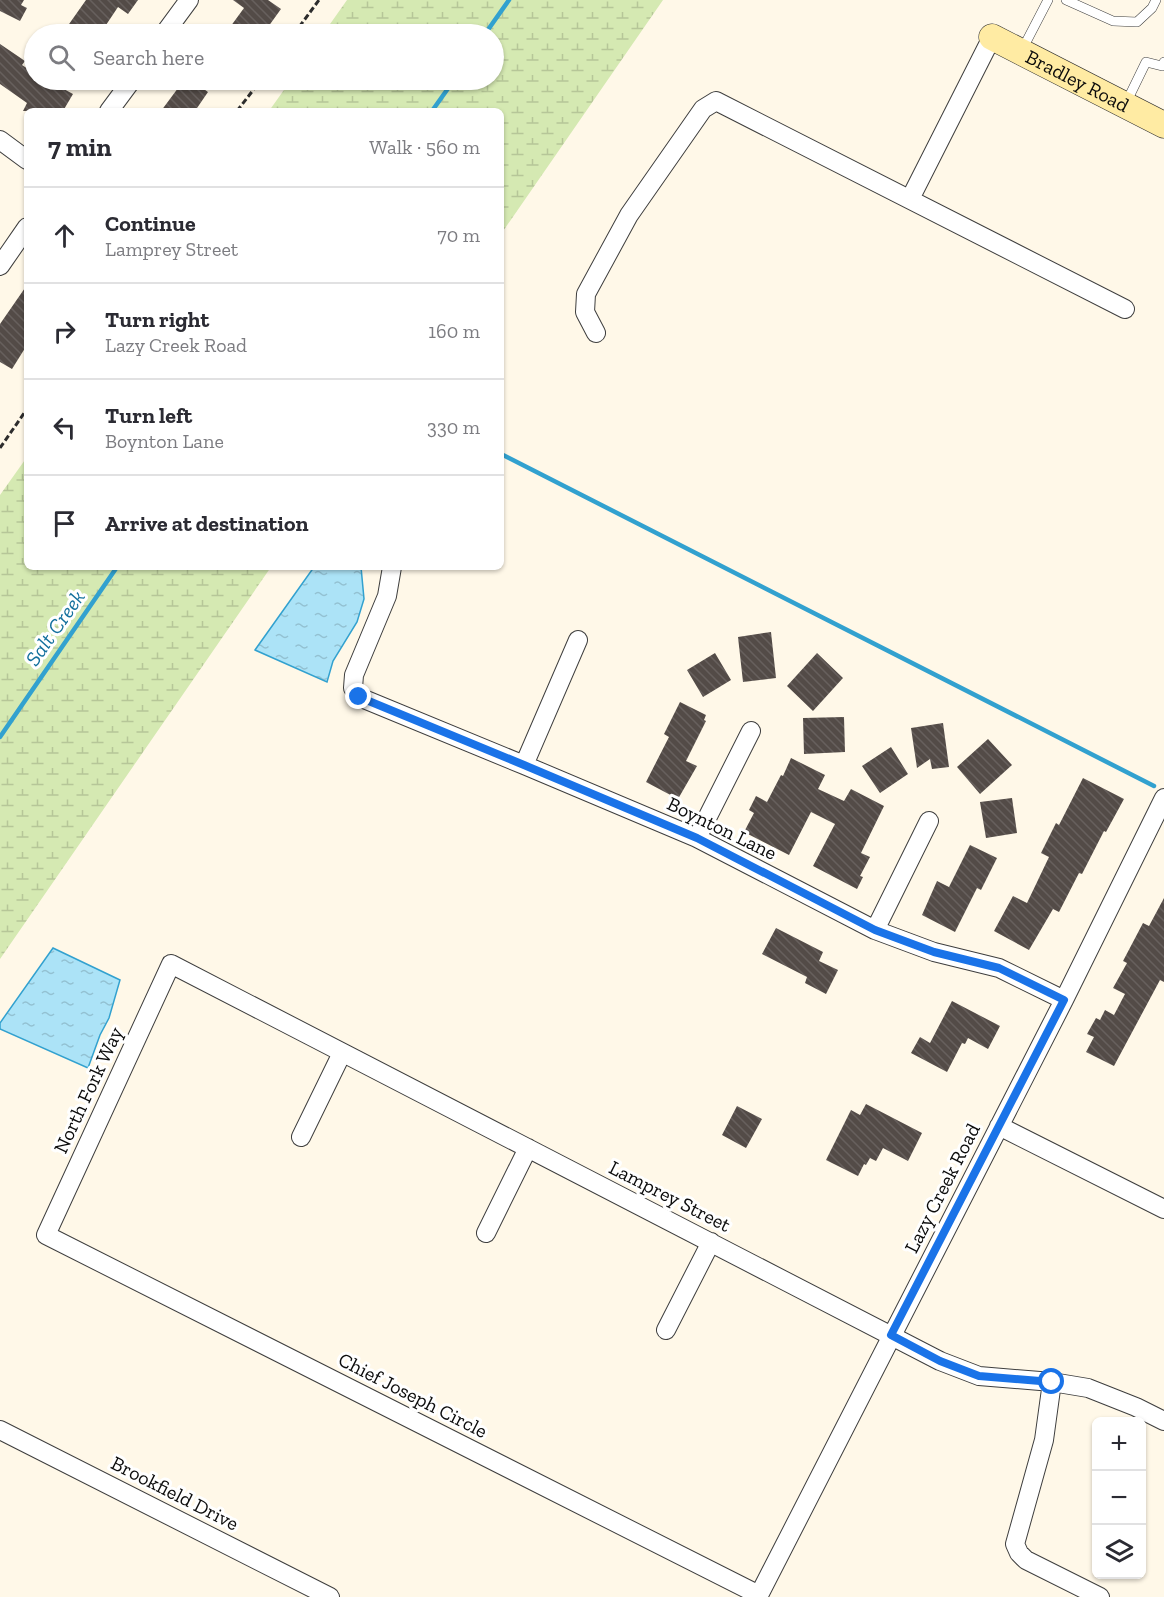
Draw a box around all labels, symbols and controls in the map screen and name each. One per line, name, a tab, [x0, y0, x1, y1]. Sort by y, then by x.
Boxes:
search box	[24, 24, 504, 90]
icon: search	[45, 41, 78, 74]
text: Search here	[93, 44, 204, 71]
street label: Bradley Road	[1022, 44, 1133, 117]
text: 7 min	[48, 131, 112, 163]
text: Walk · 560 m	[369, 135, 480, 159]
text: Continue	[105, 210, 196, 237]
icon: ahead	[48, 219, 81, 252]
text: 70 m	[437, 223, 480, 247]
text: Lamprey Street	[105, 237, 238, 261]
text: Turn right	[105, 306, 209, 333]
icon: right	[48, 315, 81, 348]
text: 160 m	[428, 319, 480, 343]
text: Lazy Creek Road	[105, 333, 247, 357]
text: Turn left	[105, 402, 192, 429]
icon: left	[48, 411, 81, 444]
text: 330 m	[427, 415, 480, 439]
text: Boynton Lane	[105, 429, 224, 453]
icon: arrive	[48, 507, 81, 540]
text: Arrive at destination	[105, 510, 308, 537]
water label: Salt Creek	[20, 585, 90, 670]
route end	[345, 683, 371, 709]
street label: Boynton Lane	[663, 791, 781, 865]
street label: North Fork Way	[48, 1022, 128, 1157]
street label: Lazy Creek Road	[899, 1119, 985, 1257]
street label: Lamprey Street	[605, 1155, 735, 1237]
street label: Chief Joseph Circle	[334, 1347, 492, 1443]
route start	[1038, 1368, 1064, 1394]
map controls	[1092, 1417, 1146, 1579]
button: +	[1092, 1417, 1146, 1471]
street label: Brookfield Drive	[107, 1451, 243, 1535]
button: −	[1092, 1471, 1146, 1525]
button: layers	[1092, 1525, 1146, 1579]

